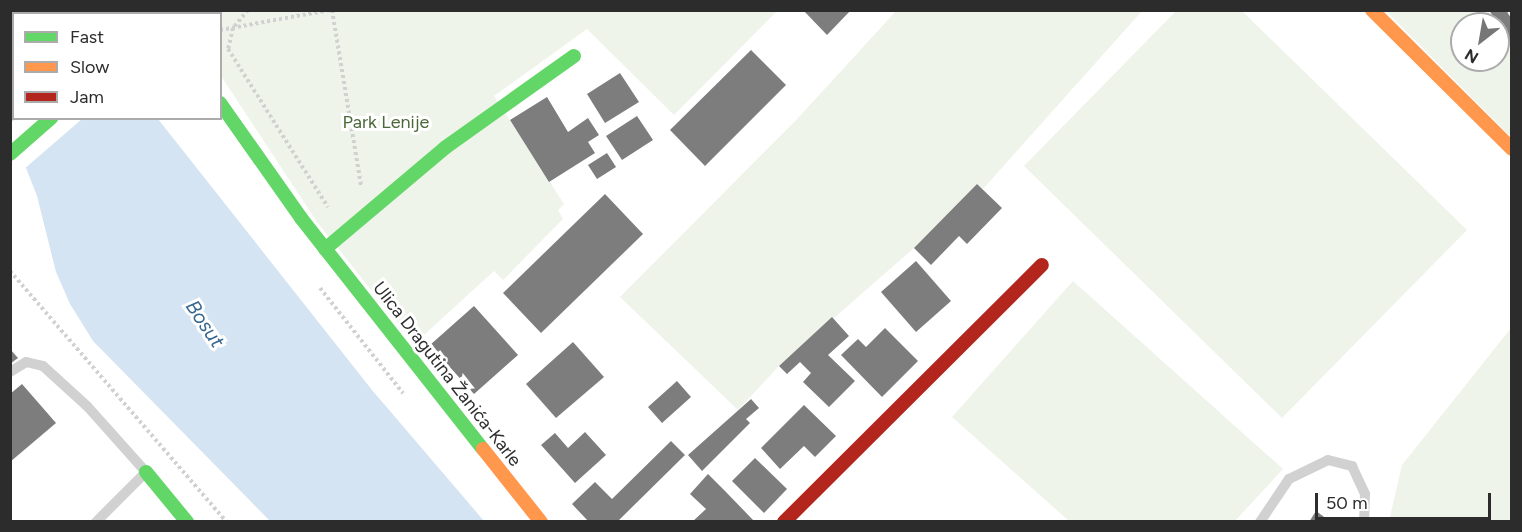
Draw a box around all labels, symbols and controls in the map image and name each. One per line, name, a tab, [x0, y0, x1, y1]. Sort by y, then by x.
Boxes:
legend	[12, 12, 222, 120]
north arrow	[1450, 12, 1510, 72]
text: Fast	[70, 26, 104, 48]
text: N	[1461, 45, 1482, 67]
text: Slow	[70, 56, 109, 78]
text: Jam	[70, 86, 104, 108]
park label: Park Lenije	[343, 111, 429, 133]
street label: Ulica Dragutina Žanića-Karle	[368, 277, 526, 471]
water label: Bosut	[180, 296, 230, 352]
scale bar	[1318, 481, 1494, 519]
text: 50 m	[1326, 492, 1368, 514]

